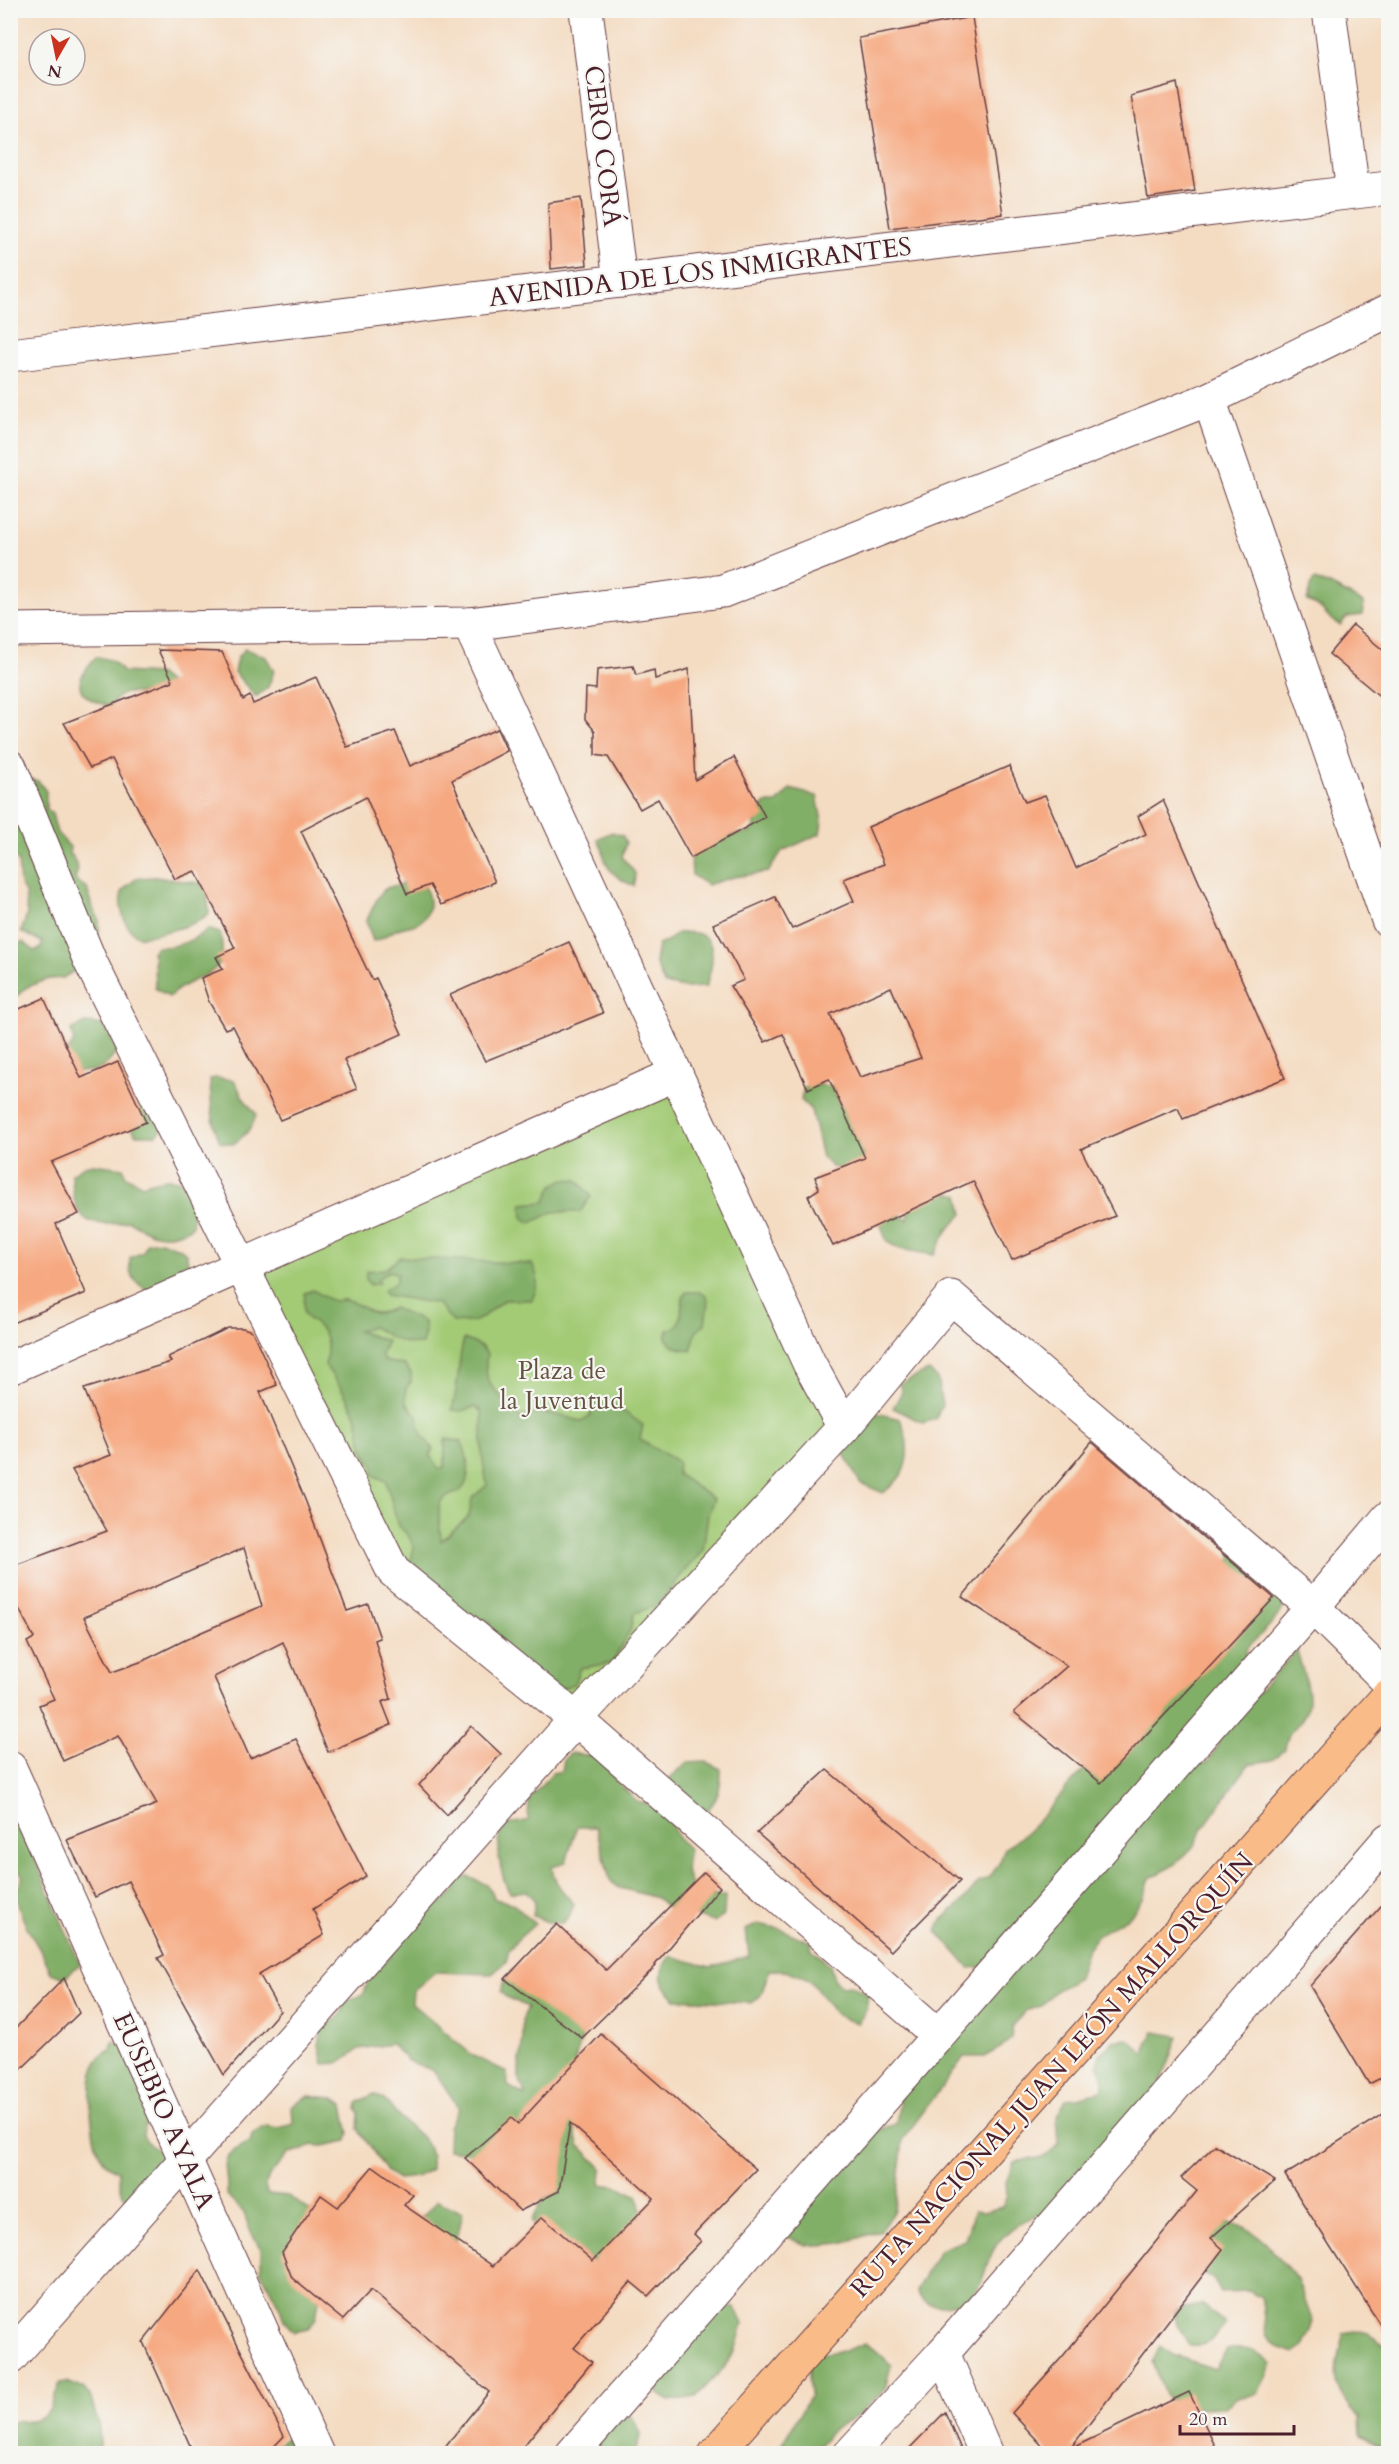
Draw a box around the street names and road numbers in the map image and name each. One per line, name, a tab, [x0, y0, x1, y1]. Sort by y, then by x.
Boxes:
street label: CERO CORÁ	[576, 63, 630, 229]
street label: AVENIDA DE LOS INMIGRANTES	[487, 229, 913, 315]
street label: RUTA NACIONAL JUAN LEÓN MALLORQUÍN	[842, 1845, 1262, 2305]
street label: EUSEBIO AYALA	[105, 2007, 223, 2216]

